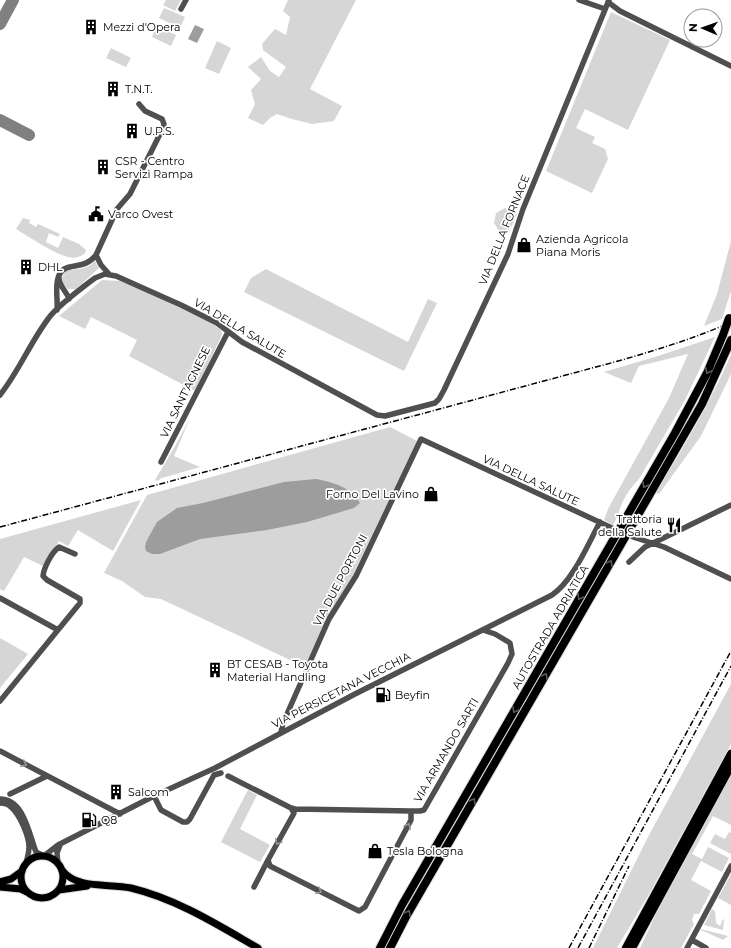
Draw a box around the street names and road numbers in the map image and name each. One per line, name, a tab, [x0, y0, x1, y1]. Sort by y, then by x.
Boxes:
street label: VIA DELLA FORNACE	[475, 173, 533, 287]
street label: VIA DELLA SALUTE	[191, 295, 289, 361]
street label: VIA SANT'AGNESE	[157, 344, 213, 440]
street label: VIA DELLA SALUTE	[480, 451, 582, 509]
street label: VIA DUE PORTONI	[310, 532, 370, 628]
street label: AUTOSTRADA ADRIATICA	[509, 562, 591, 692]
street label: VIA PERSICETANA VECCHIA	[269, 649, 413, 731]
street label: VIA ARMANDO SARTI	[410, 695, 482, 805]

